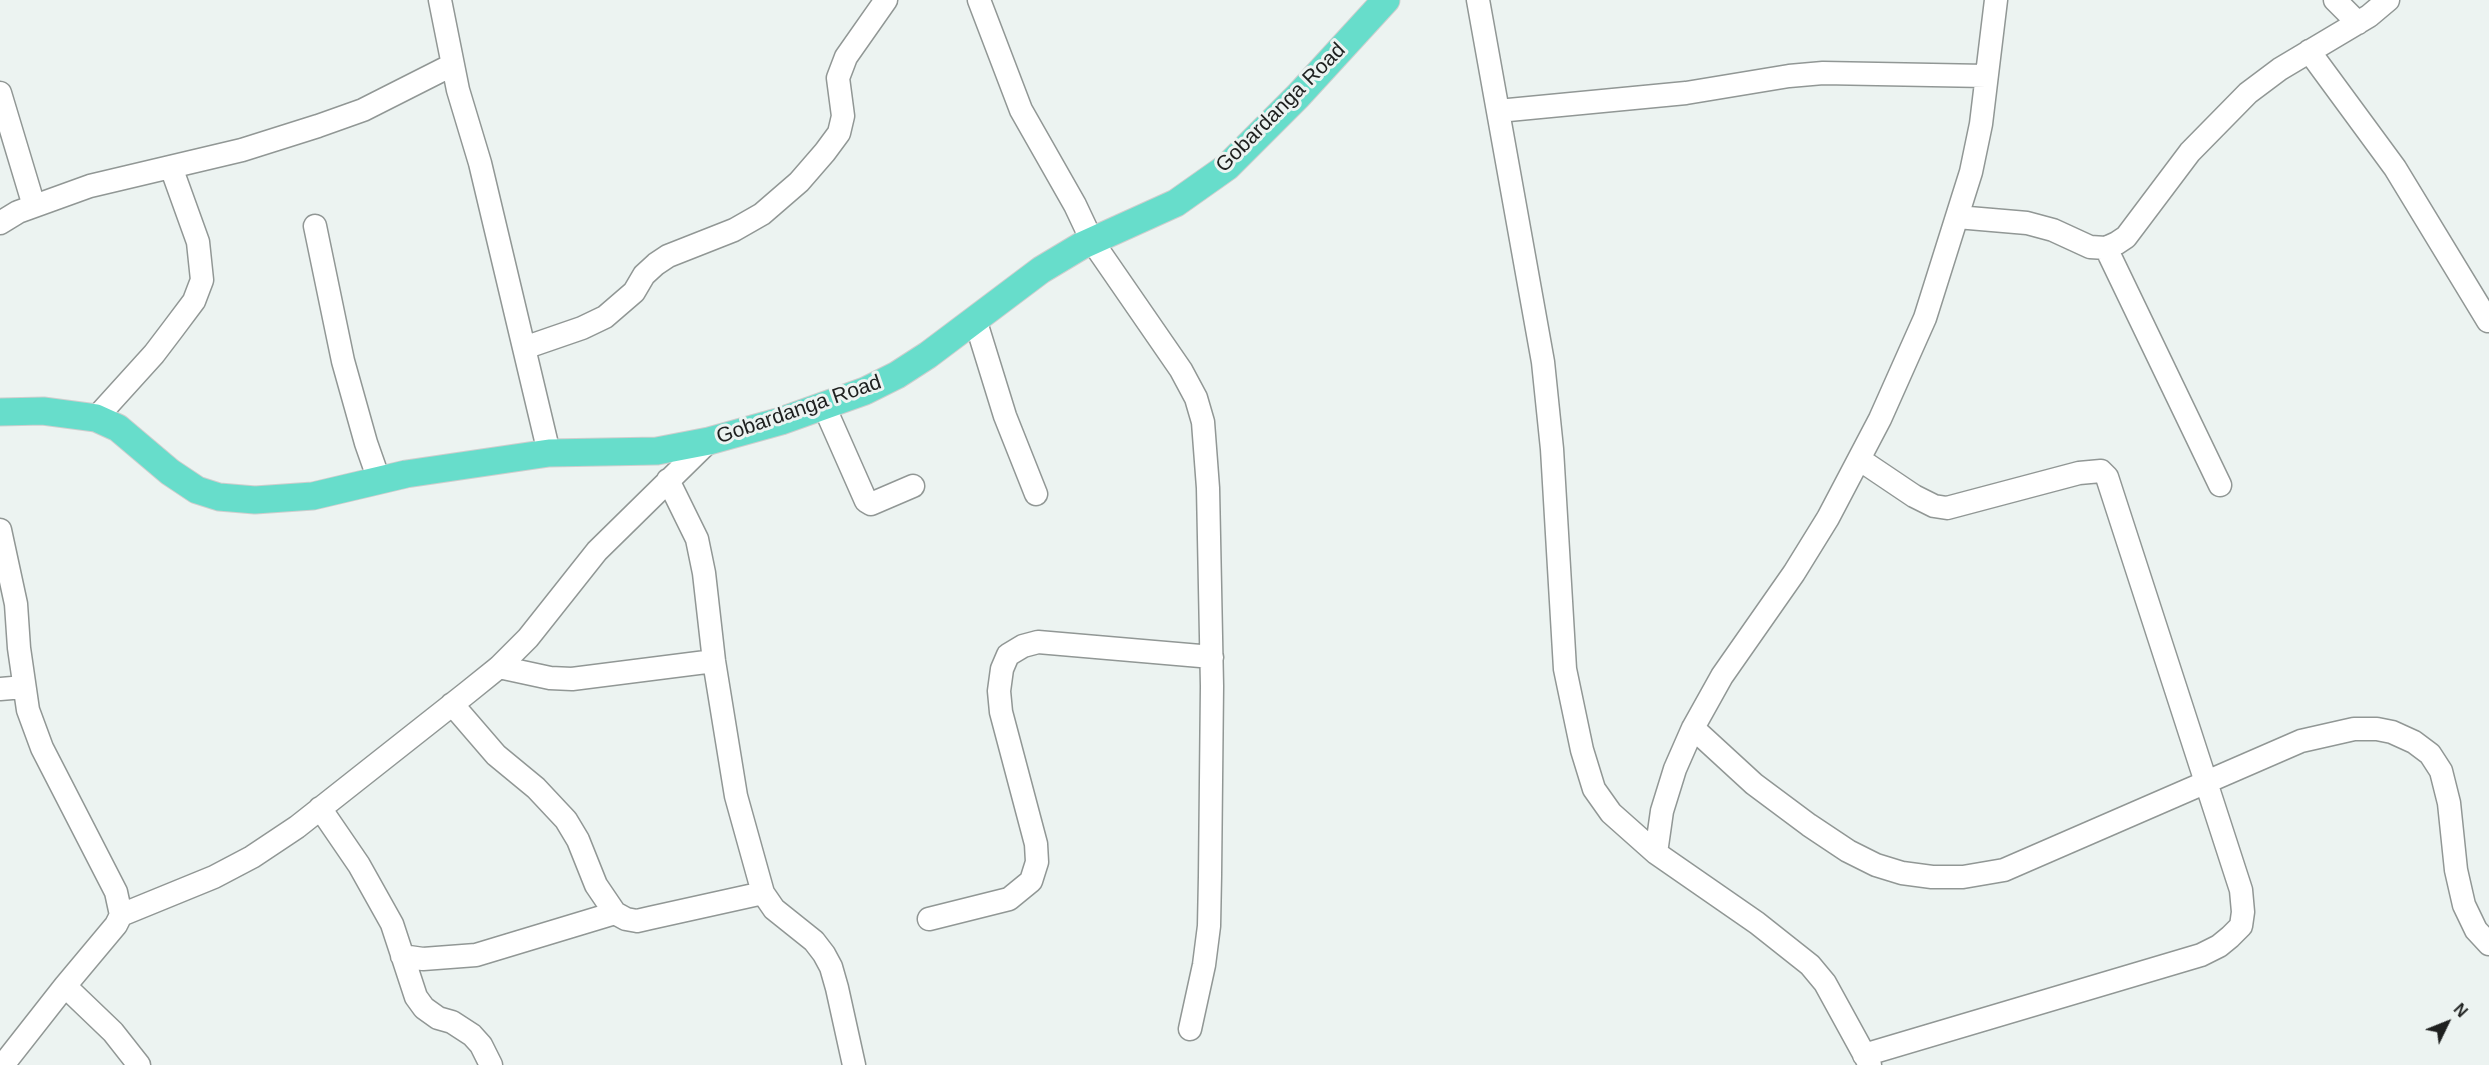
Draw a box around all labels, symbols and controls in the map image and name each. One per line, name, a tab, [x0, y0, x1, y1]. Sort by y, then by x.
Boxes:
street label: Gobardanga Road	[1211, 38, 1351, 178]
street label: Gobardanga Road	[713, 370, 885, 450]
north arrow	[2417, 993, 2477, 1053]
text: N	[2450, 1000, 2471, 1020]

